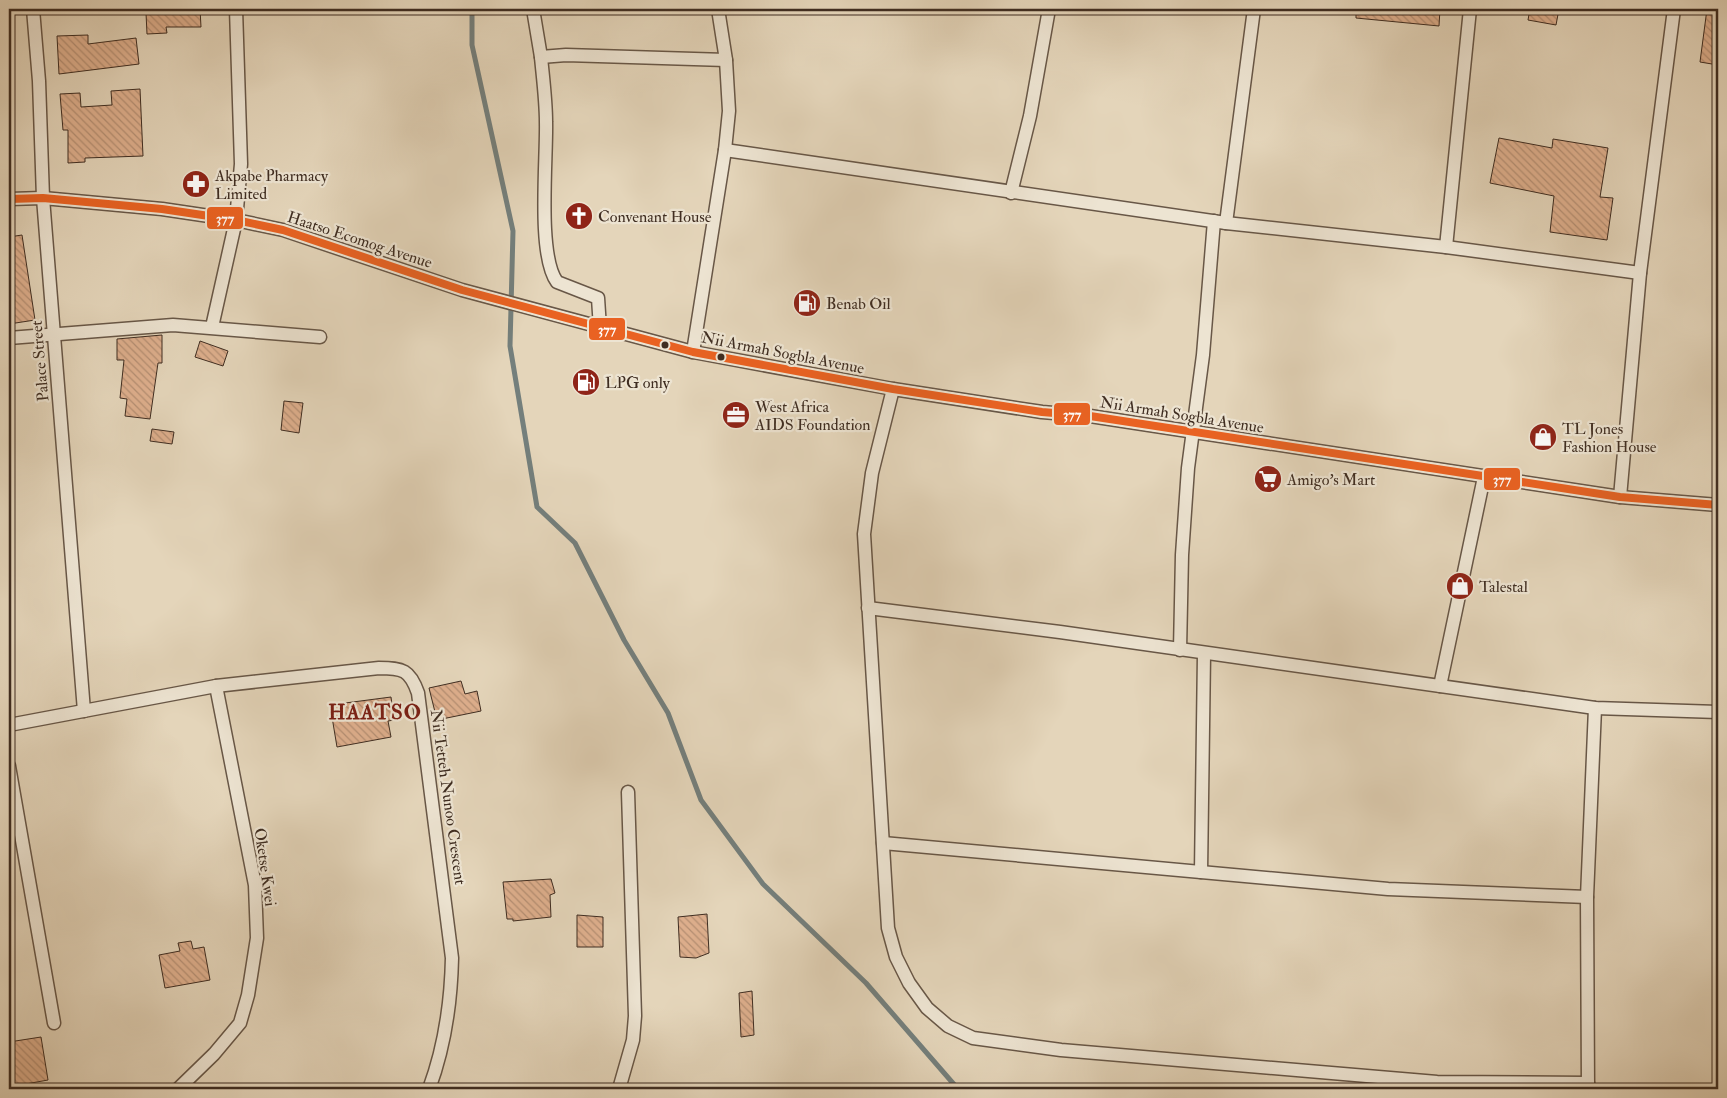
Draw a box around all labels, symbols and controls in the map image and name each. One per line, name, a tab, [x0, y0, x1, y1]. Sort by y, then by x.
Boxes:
place label: Akpabe Pharmacy Limited	[214, 166, 329, 204]
pharmacy icon: Akpabe Pharmacy Limited	[181, 169, 211, 199]
church icon: Convenant House	[564, 201, 594, 231]
line badge: 377	[206, 206, 244, 230]
street label: Haatso Ecomog Avenue	[285, 207, 435, 273]
place label: Convenant House	[598, 207, 712, 227]
text: 377	[216, 210, 235, 227]
fuel station icon: Benab Oil	[792, 288, 822, 318]
place label: Benab Oil	[826, 294, 891, 314]
line badge: 377	[588, 317, 626, 341]
street label: Palace Street	[26, 320, 54, 402]
text: 377	[598, 321, 617, 338]
street label: Nii Armah Sogbla Avenue	[700, 327, 866, 379]
unlabelled marker	[660, 340, 670, 350]
unlabelled marker	[716, 352, 726, 362]
fuel station icon: LPG only	[571, 367, 601, 397]
place label: LPG only	[605, 373, 671, 393]
street label: Nii Armah Sogbla Avenue	[1099, 392, 1265, 438]
place label: West Africa AIDS Foundation	[754, 397, 871, 435]
office icon: West Africa AIDS Foundation	[721, 400, 751, 430]
line badge: 377	[1053, 402, 1091, 426]
text: 377	[1063, 406, 1082, 423]
place label: TL Jones Fashion House	[1562, 419, 1657, 457]
shop icon: TL Jones Fashion House	[1528, 422, 1558, 452]
supermarket icon: Amigo's Mart	[1253, 464, 1283, 494]
line badge: 377	[1483, 467, 1521, 491]
place label: Amigo's Mart	[1286, 470, 1375, 490]
text: 377	[1493, 471, 1512, 488]
shop icon: Talestal	[1445, 571, 1475, 601]
place label: Talestal	[1479, 577, 1528, 597]
district label: HAATSO	[328, 699, 422, 726]
street label: Nii Tetteh Nunoo Crescent	[426, 708, 470, 886]
street label: Oketse Kwei	[250, 827, 280, 908]

